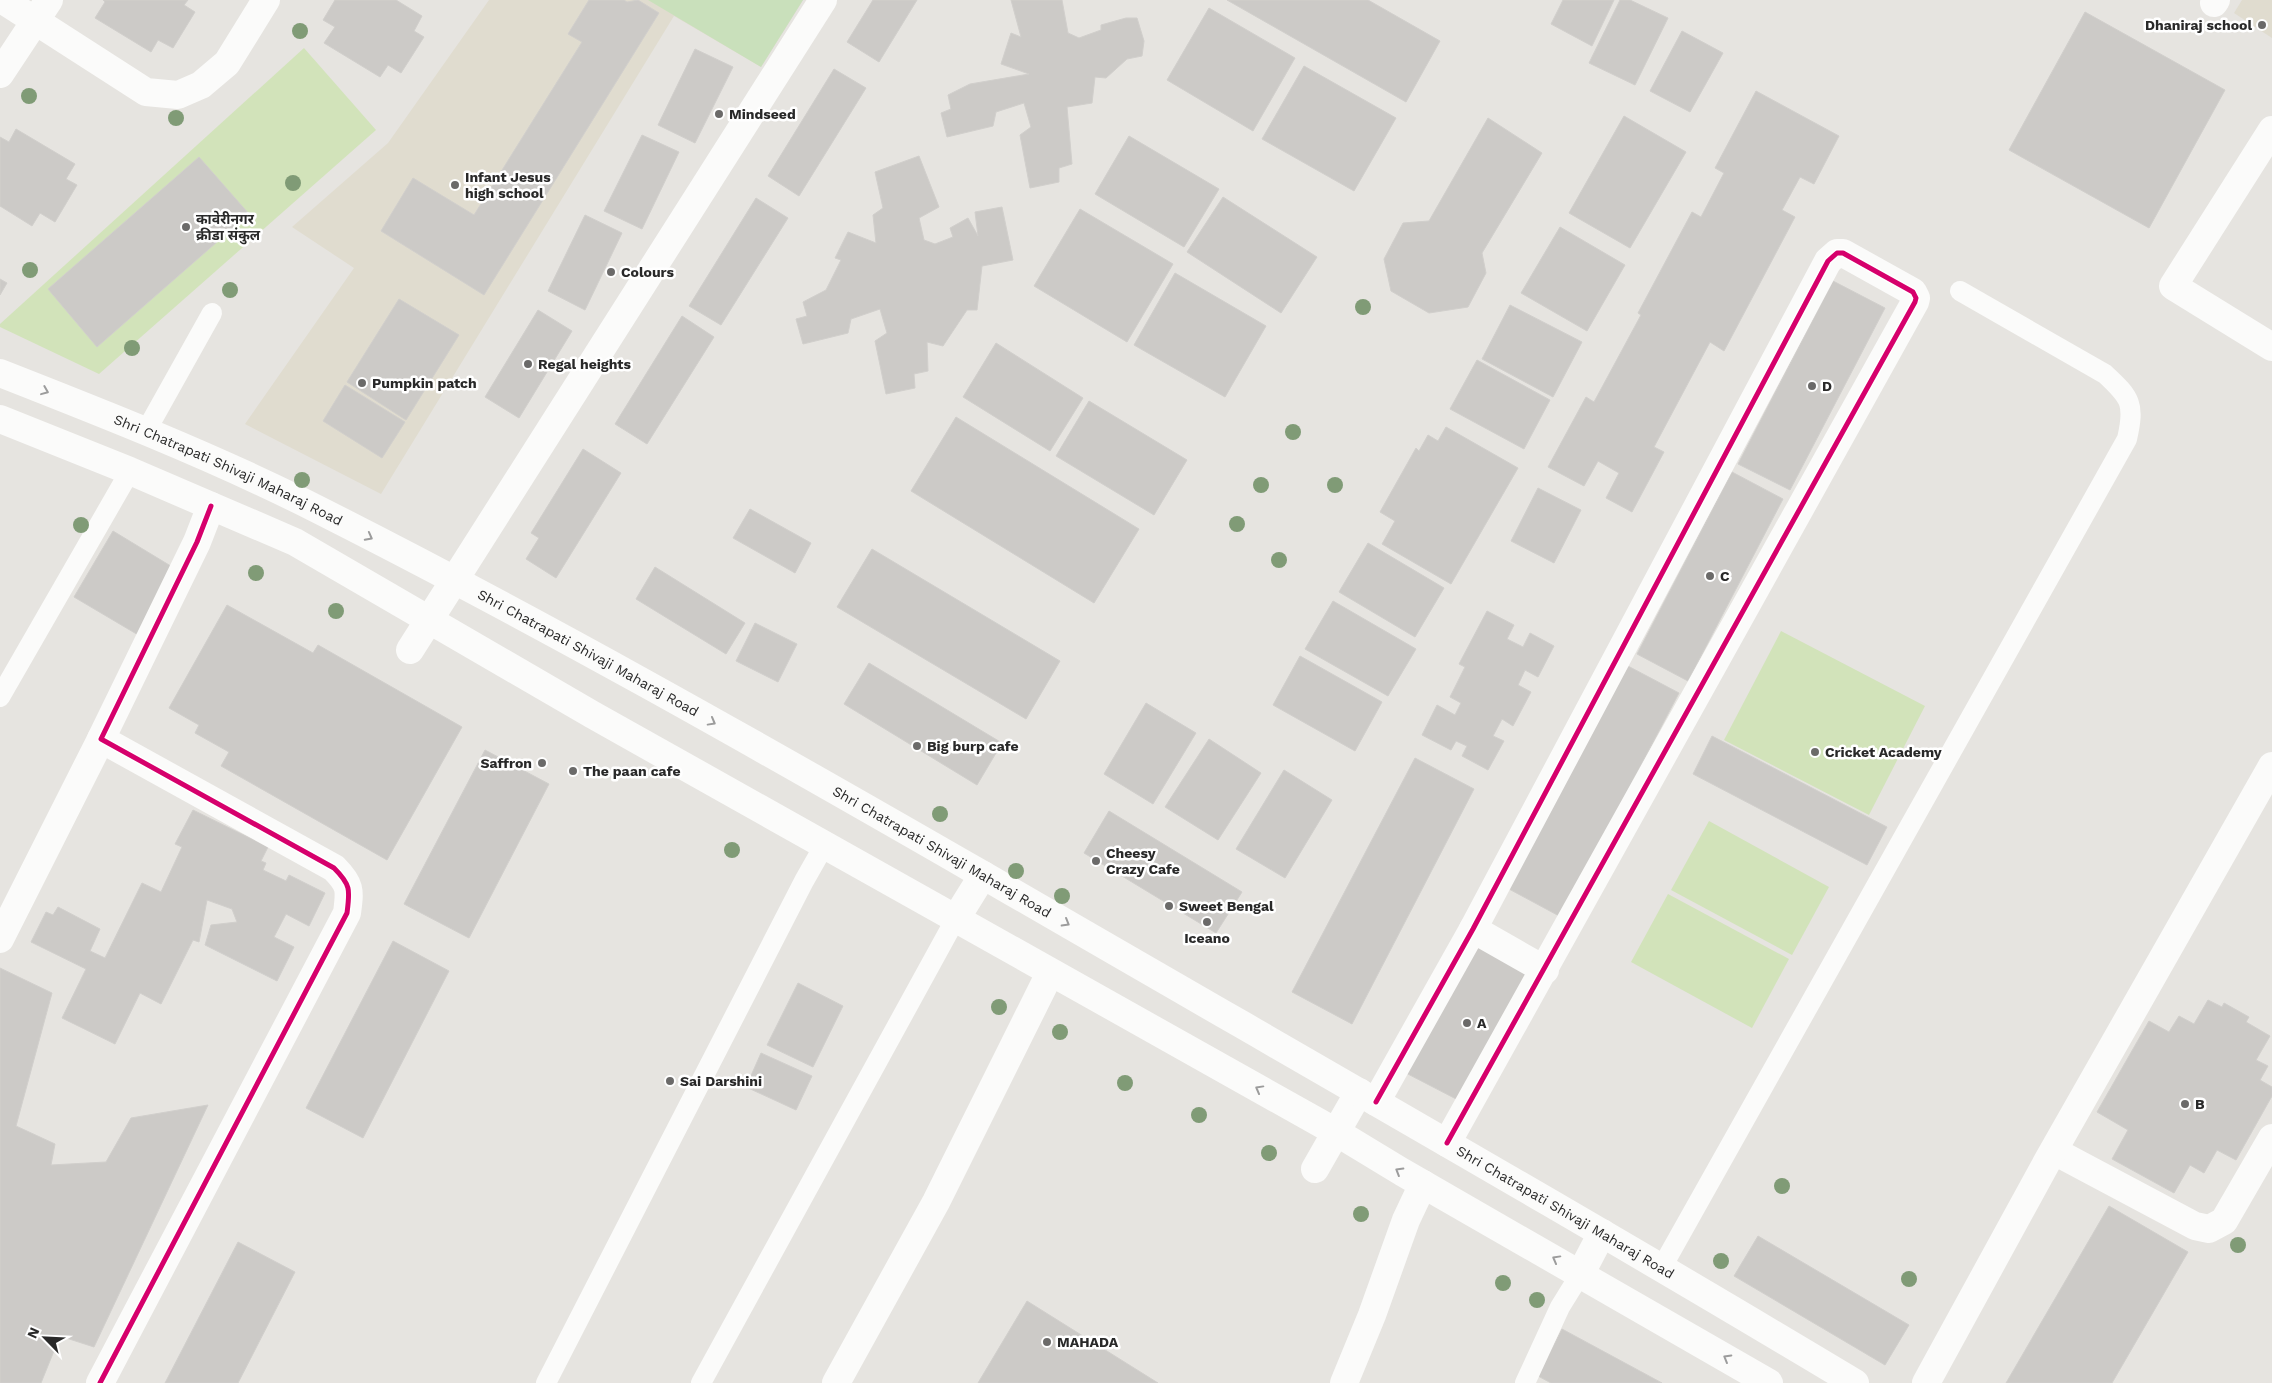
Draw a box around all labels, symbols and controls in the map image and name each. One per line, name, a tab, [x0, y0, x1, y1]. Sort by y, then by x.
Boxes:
place label: Dhaniraj school	[2145, 17, 2252, 33]
marker: Dhaniraj school	[2256, 19, 2268, 31]
place label: Mindseed	[729, 106, 796, 122]
marker: Mindseed	[713, 108, 725, 120]
place label: Infant Jesus high school	[465, 169, 551, 201]
marker: Infant Jesus high school	[449, 179, 461, 191]
place label: कावेरीनगर क्रीडा संकुल	[196, 210, 261, 245]
marker: कावेरीनगर क्रीडा संकुल	[180, 221, 192, 233]
place label: Colours	[621, 264, 674, 280]
marker: Colours	[605, 266, 617, 278]
place label: Regal heights	[538, 356, 631, 372]
marker: Regal heights	[522, 358, 534, 370]
place label: Pumpkin patch	[372, 375, 477, 391]
marker: Pumpkin patch	[356, 377, 368, 389]
place label: D	[1822, 378, 1832, 394]
marker: D	[1806, 380, 1818, 392]
one-way arrow	[40, 384, 49, 395]
street label: Shri Chatrapati Shivaji Maharaj Road	[112, 411, 345, 529]
one-way arrow	[363, 531, 372, 541]
place label: C	[1720, 568, 1730, 584]
marker: C	[1704, 570, 1716, 582]
street label: Shri Chatrapati Shivaji Maharaj Road	[475, 586, 701, 719]
one-way arrow	[706, 716, 715, 726]
place label: Big burp cafe	[927, 738, 1019, 754]
marker: Big burp cafe	[911, 740, 923, 752]
place label: Cricket Academy	[1825, 744, 1942, 760]
marker: Cricket Academy	[1809, 746, 1821, 758]
place label: Saffron	[481, 755, 532, 771]
marker: Saffron	[536, 757, 548, 769]
place label: The paan cafe	[583, 763, 681, 779]
marker: The paan cafe	[567, 765, 579, 777]
street label: Shri Chatrapati Shivaji Maharaj Road	[830, 783, 1054, 921]
place label: Cheesy Crazy Cafe	[1106, 845, 1180, 877]
marker: Cheesy Crazy Cafe	[1090, 855, 1102, 867]
place label: Sweet Bengal	[1179, 898, 1274, 914]
marker: Sweet Bengal	[1163, 900, 1175, 912]
marker: Iceano	[1201, 916, 1213, 928]
one-way arrow	[1061, 917, 1070, 927]
place label: Iceano	[1184, 930, 1230, 946]
place label: A	[1477, 1015, 1487, 1031]
marker: A	[1461, 1017, 1473, 1029]
place label: Sai Darshini	[680, 1073, 762, 1089]
marker: Sai Darshini	[664, 1075, 676, 1087]
one-way arrow	[1255, 1085, 1264, 1095]
place label: B	[2195, 1096, 2205, 1112]
marker: B	[2179, 1098, 2191, 1110]
street label: Shri Chatrapati Shivaji Maharaj Road	[1454, 1142, 1677, 1282]
one-way arrow	[1396, 1167, 1405, 1177]
one-way arrow	[1552, 1256, 1561, 1266]
north arrow	[20, 1313, 70, 1363]
text: N	[24, 1325, 43, 1341]
place label: MAHADA	[1057, 1334, 1119, 1350]
marker: MAHADA	[1041, 1336, 1053, 1348]
one-way arrow	[1723, 1355, 1732, 1365]

